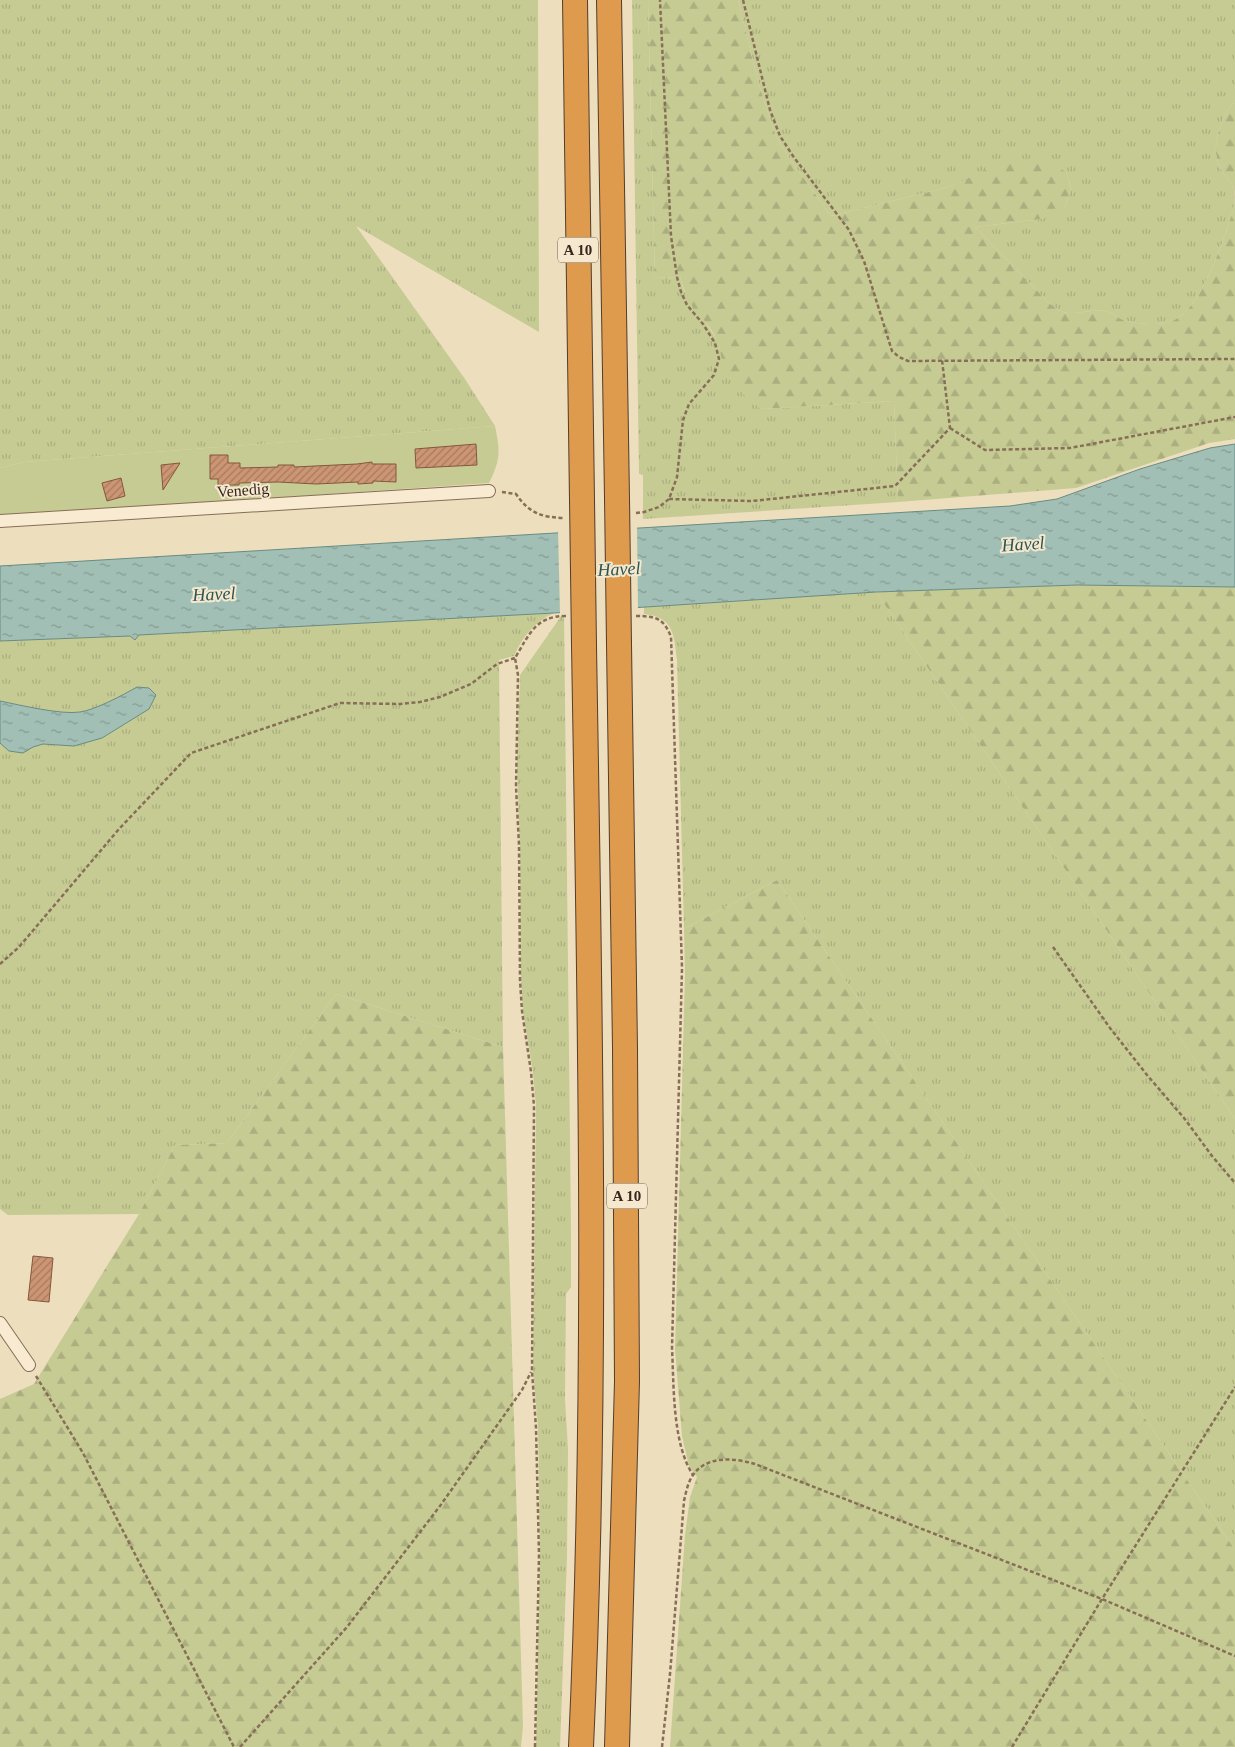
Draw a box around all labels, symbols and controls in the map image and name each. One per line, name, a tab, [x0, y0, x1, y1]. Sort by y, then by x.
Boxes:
road number: A 10	[558, 238, 598, 262]
street label: Venedig	[216, 480, 270, 501]
water label: Havel	[1000, 533, 1045, 556]
water label: Havel	[596, 558, 641, 580]
water label: Havel	[191, 583, 236, 605]
road number: A 10	[607, 1184, 647, 1208]

